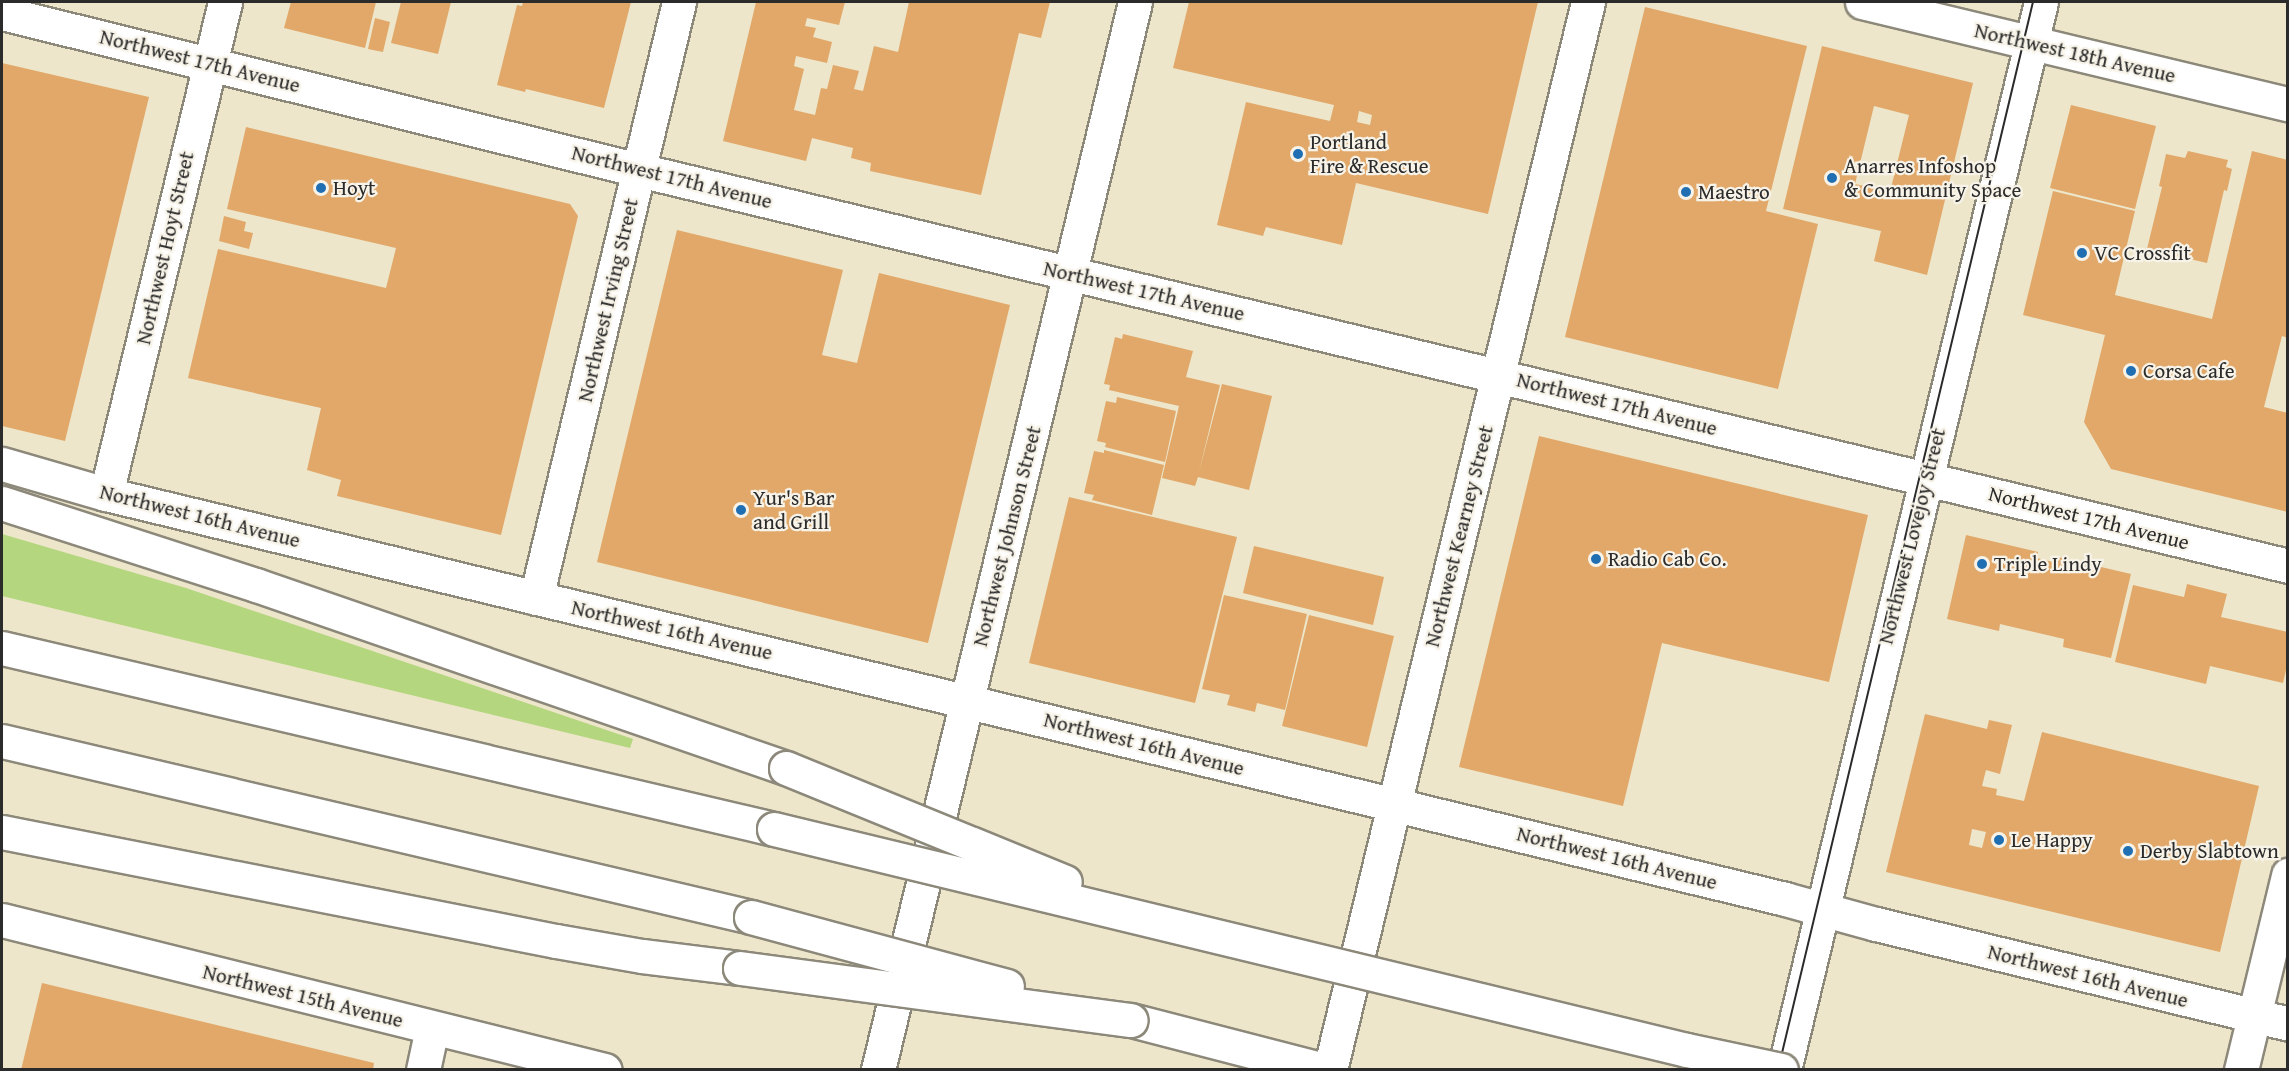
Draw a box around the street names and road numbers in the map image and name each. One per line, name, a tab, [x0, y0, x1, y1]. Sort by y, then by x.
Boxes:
street label: Northwest 18th Avenue	[1972, 18, 2178, 88]
street label: Northwest 17th Avenue	[97, 24, 303, 98]
street label: Northwest 17th Avenue	[569, 140, 775, 214]
street label: Northwest Hoyt Street	[131, 149, 199, 347]
street label: Northwest Irving Street	[572, 196, 644, 404]
street label: Northwest 17th Avenue	[1041, 256, 1247, 326]
street label: Northwest 17th Avenue	[1514, 367, 1720, 441]
street label: Northwest Kearney Street	[1419, 422, 1499, 650]
street label: Northwest Johnson Street	[967, 423, 1047, 649]
street label: Northwest Lovejoy Street	[1873, 425, 1951, 647]
street label: Northwest 16th Avenue	[97, 479, 303, 553]
street label: Northwest 17th Avenue	[1986, 481, 2192, 555]
street label: Northwest 16th Avenue	[569, 595, 775, 665]
street label: Northwest 16th Avenue	[1041, 707, 1247, 781]
street label: Northwest 16th Avenue	[1514, 821, 1720, 895]
street label: Northwest 16th Avenue	[1985, 939, 2191, 1013]
street label: Northwest 15th Avenue	[200, 959, 406, 1033]

